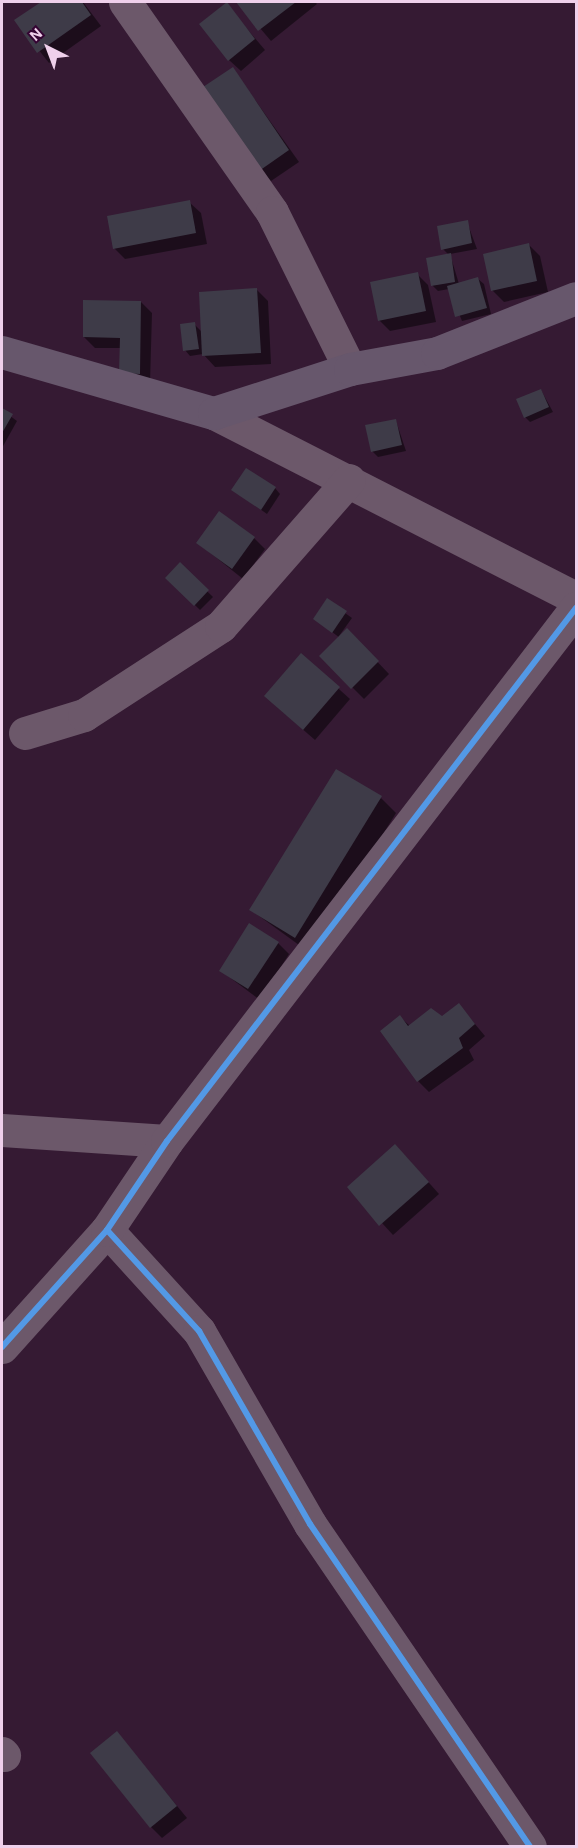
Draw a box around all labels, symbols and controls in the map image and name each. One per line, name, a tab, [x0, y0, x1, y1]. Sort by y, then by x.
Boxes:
north arrow	[18, 18, 78, 78]
text: N	[26, 25, 45, 44]

